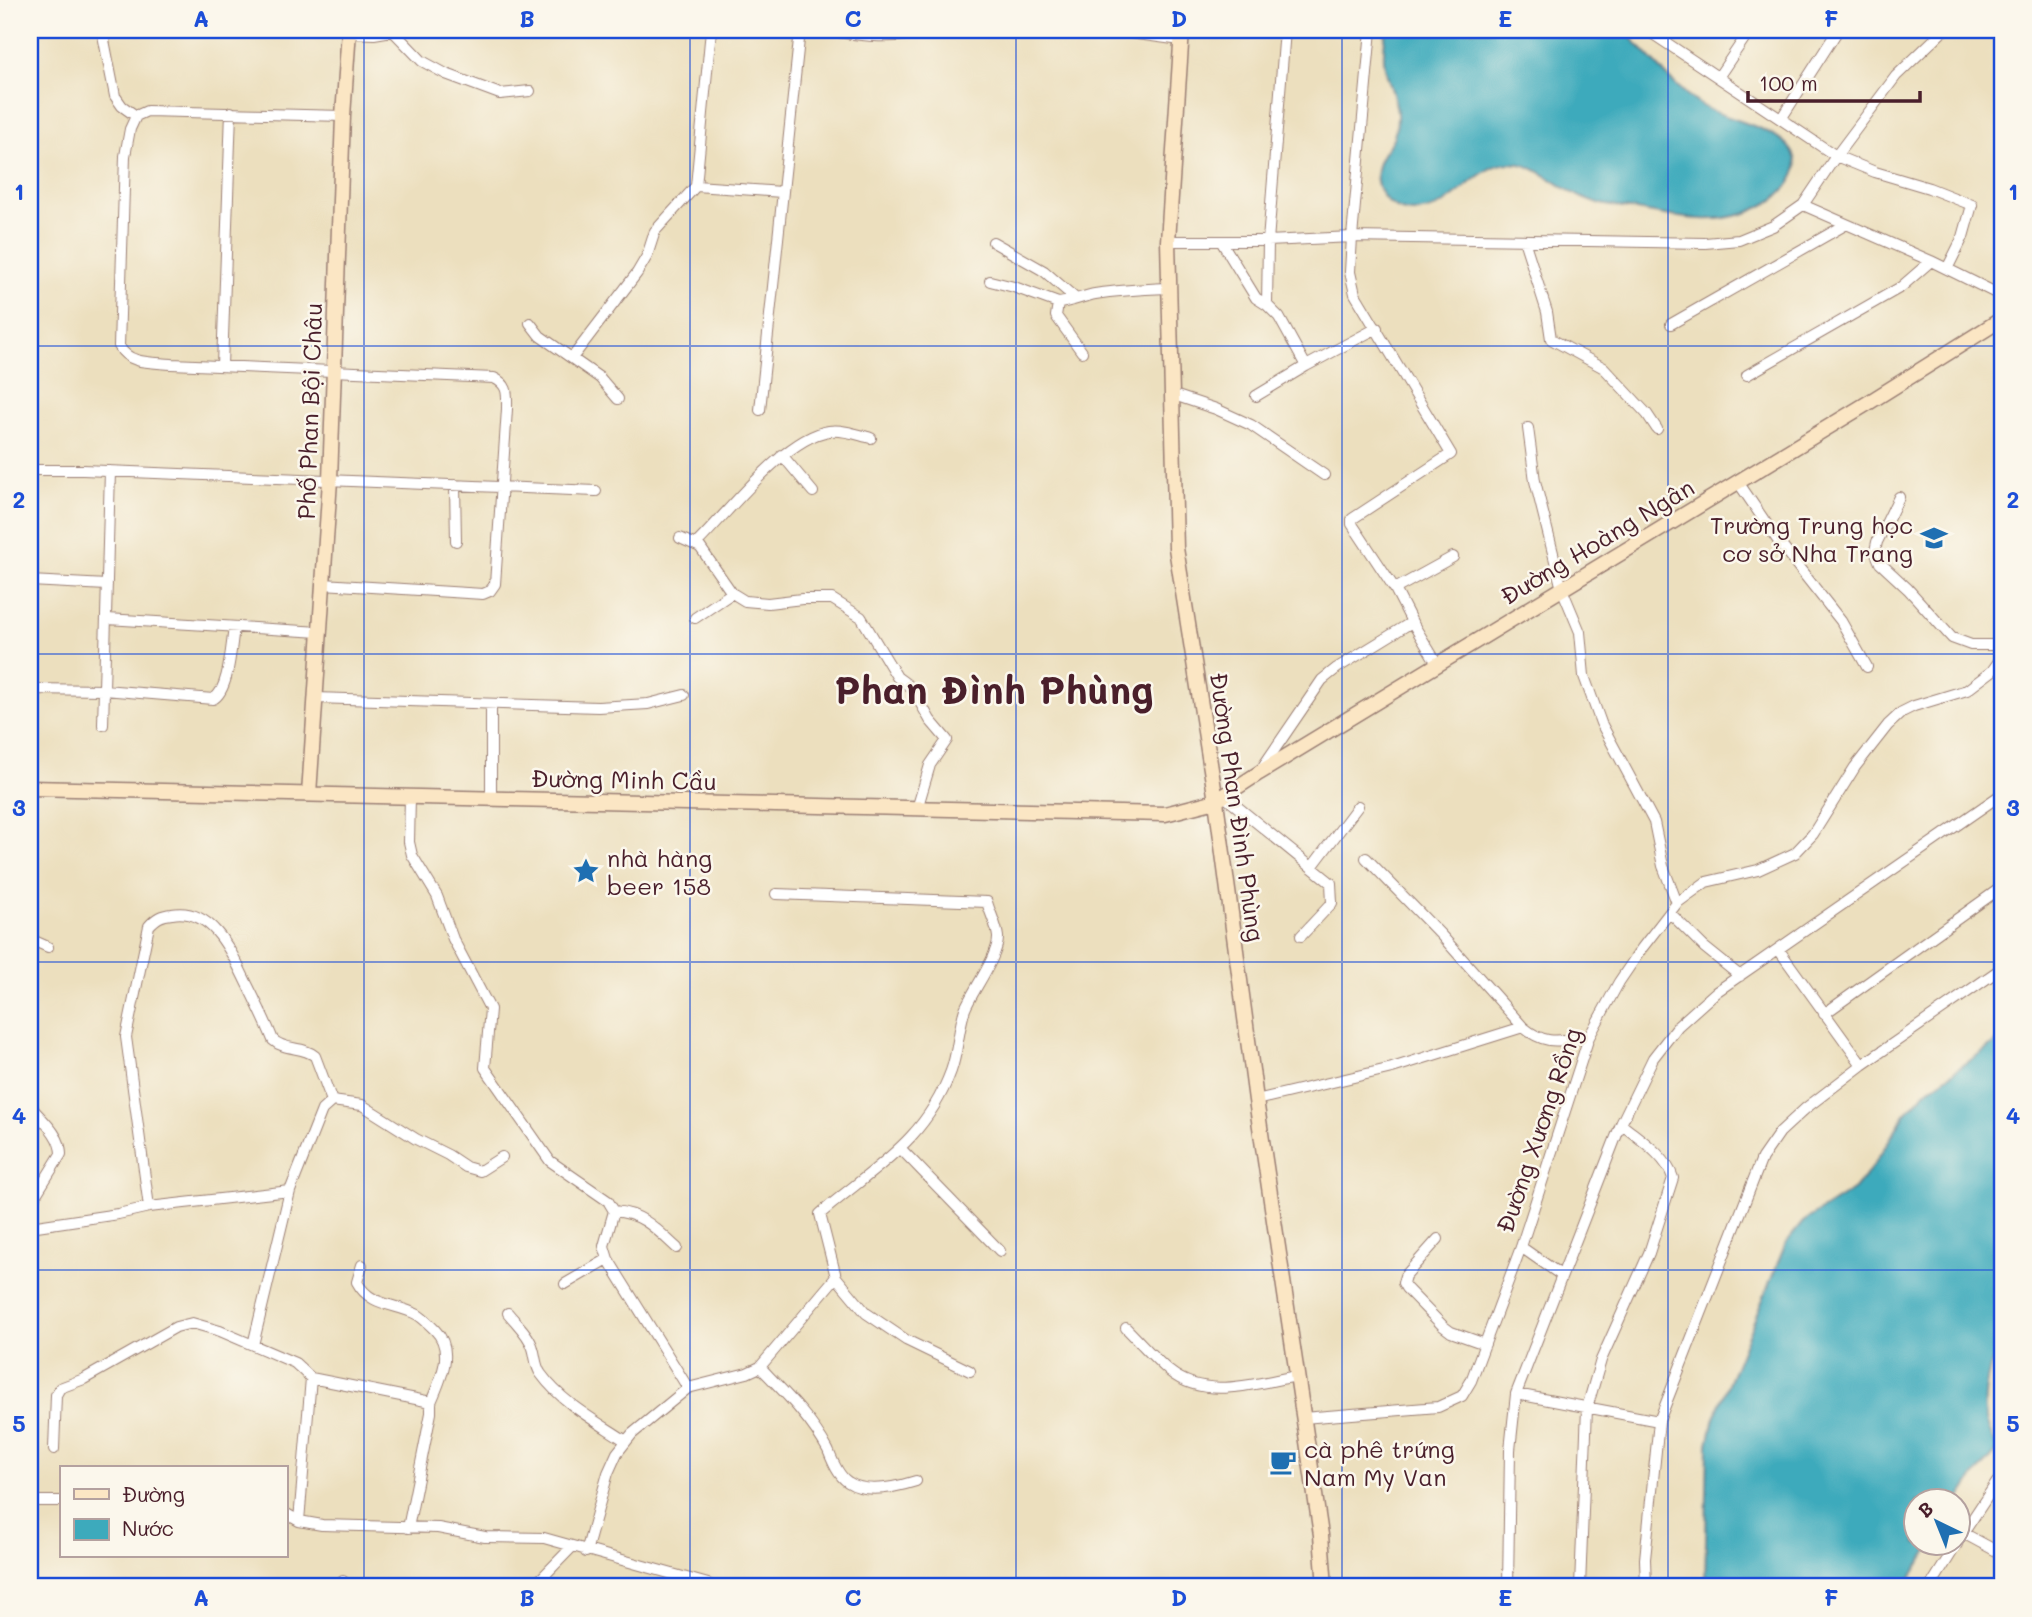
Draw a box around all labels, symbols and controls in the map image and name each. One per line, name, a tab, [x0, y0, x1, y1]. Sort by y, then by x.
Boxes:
text: A	[193, 3, 209, 33]
text: B	[519, 3, 535, 33]
text: C	[844, 3, 862, 33]
text: D	[1171, 3, 1187, 33]
text: E	[1498, 3, 1512, 33]
text: F	[1824, 3, 1838, 33]
scale bar	[1748, 60, 1920, 104]
text: 100 m	[1759, 69, 1818, 96]
text: 1	[14, 176, 24, 206]
text: 1	[2008, 176, 2018, 206]
street label: Phố Phan Bội Châu	[290, 302, 328, 520]
street label: Đường Hoàng Ngân	[1494, 471, 1700, 611]
text: 2	[13, 484, 25, 514]
text: 2	[2007, 484, 2019, 514]
place label: Trường Trung học cơ sở Nha Trang	[1710, 509, 1913, 568]
school or university icon: Trường Trung học cơ sở Nha Trang	[1919, 523, 1949, 553]
district label: Phan Đình Phùng	[834, 664, 1154, 714]
street label: Đường Phan Đình Phùng	[1204, 670, 1272, 944]
street label: Đường Minh Cầu	[531, 762, 717, 796]
text: 3	[12, 792, 26, 822]
text: 3	[2006, 792, 2020, 822]
place label: nhà hàng beer 158	[607, 842, 712, 901]
place icon: nhà hàng beer 158	[571, 856, 601, 886]
street label: Đường Xương Rồng	[1488, 1024, 1588, 1236]
text: 4	[12, 1100, 26, 1130]
text: 4	[2006, 1100, 2020, 1130]
text: 5	[12, 1408, 26, 1438]
text: 5	[2006, 1408, 2020, 1438]
place label: cà phê trứng Nam My Van	[1304, 1433, 1455, 1492]
cafe icon: cà phê trứng Nam My Van	[1268, 1447, 1298, 1477]
legend	[60, 1466, 287, 1558]
text: Đường	[122, 1480, 185, 1507]
north arrow	[1902, 1488, 1972, 1558]
text: B	[1912, 1496, 1938, 1523]
text: Nước	[122, 1514, 174, 1541]
text: A	[193, 1582, 209, 1612]
text: B	[519, 1582, 535, 1612]
text: C	[844, 1582, 862, 1612]
text: D	[1171, 1582, 1187, 1612]
text: E	[1498, 1582, 1512, 1612]
text: F	[1824, 1582, 1838, 1612]

